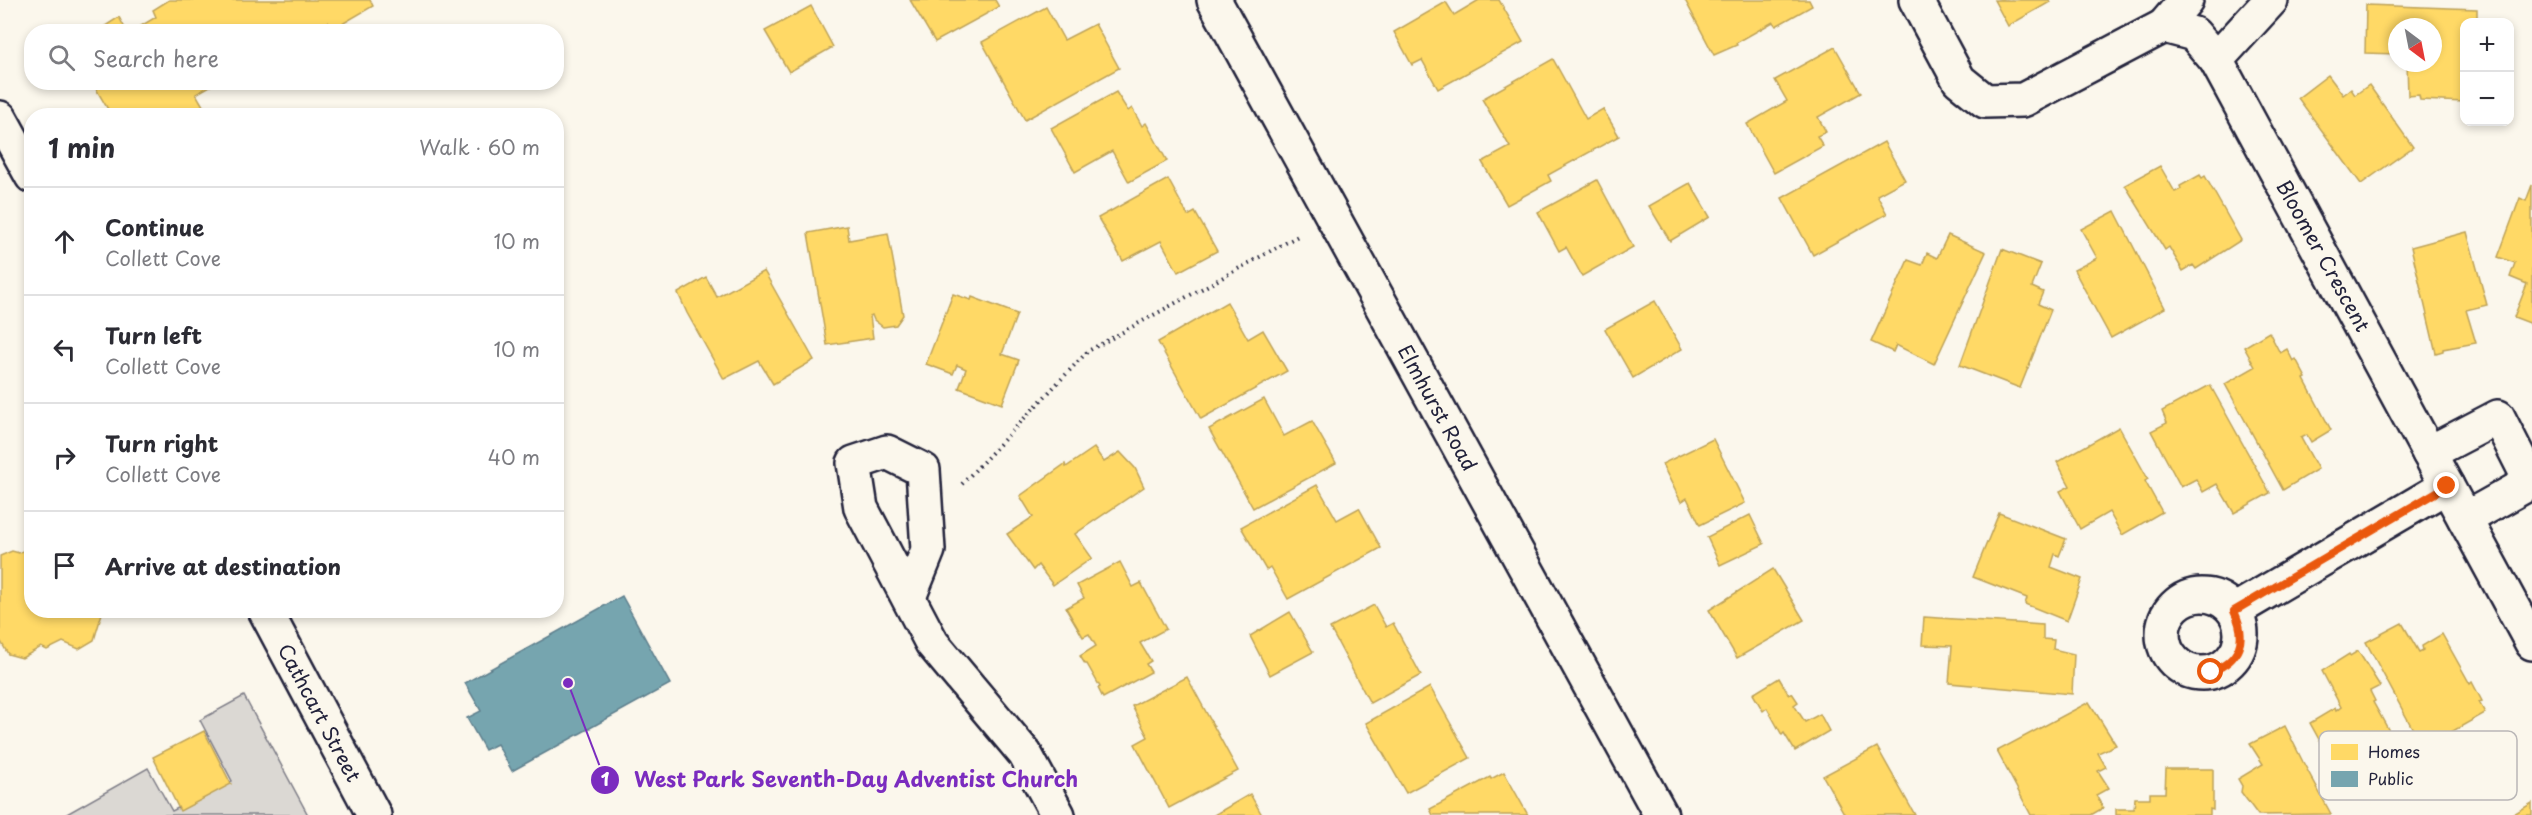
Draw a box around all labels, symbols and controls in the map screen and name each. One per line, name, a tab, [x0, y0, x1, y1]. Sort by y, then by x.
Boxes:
north arrow	[2388, 18, 2442, 72]
map controls	[2460, 18, 2514, 126]
button: +	[2460, 18, 2514, 72]
search box	[24, 24, 564, 90]
icon: search	[45, 41, 78, 74]
text: Search here	[93, 41, 219, 74]
button: −	[2460, 72, 2514, 126]
text: 1 min	[48, 128, 115, 167]
text: Walk · 60 m	[419, 132, 540, 162]
street label: Bloomer Crescent	[2270, 174, 2378, 337]
text: Continue	[105, 210, 204, 243]
icon: ahead	[48, 225, 81, 258]
text: 10 m	[493, 226, 540, 256]
text: Collett Cove	[105, 243, 221, 273]
text: Turn left	[105, 318, 202, 351]
icon: left	[48, 333, 81, 366]
text: 10 m	[493, 334, 540, 364]
street label: Elmhurst Road	[1391, 339, 1485, 476]
text: Collett Cove	[105, 351, 221, 381]
text: Turn right	[105, 426, 218, 459]
icon: right	[48, 441, 81, 474]
text: 40 m	[488, 442, 540, 472]
text: Collett Cove	[105, 459, 221, 489]
route end	[2433, 472, 2459, 498]
icon: arrive	[48, 549, 81, 582]
text: Arrive at destination	[105, 549, 341, 582]
street label: Cathcart Street	[271, 638, 369, 787]
route start	[2197, 658, 2223, 684]
legend	[2319, 731, 2517, 800]
text: Homes	[2368, 739, 2420, 763]
callout: West Park Seventh-Day Adventist Church	[590, 760, 1091, 799]
text: West Park Seventh-Day Adventist Church	[634, 762, 1078, 794]
text: 1	[601, 765, 610, 792]
text: Public	[2368, 766, 2413, 790]

